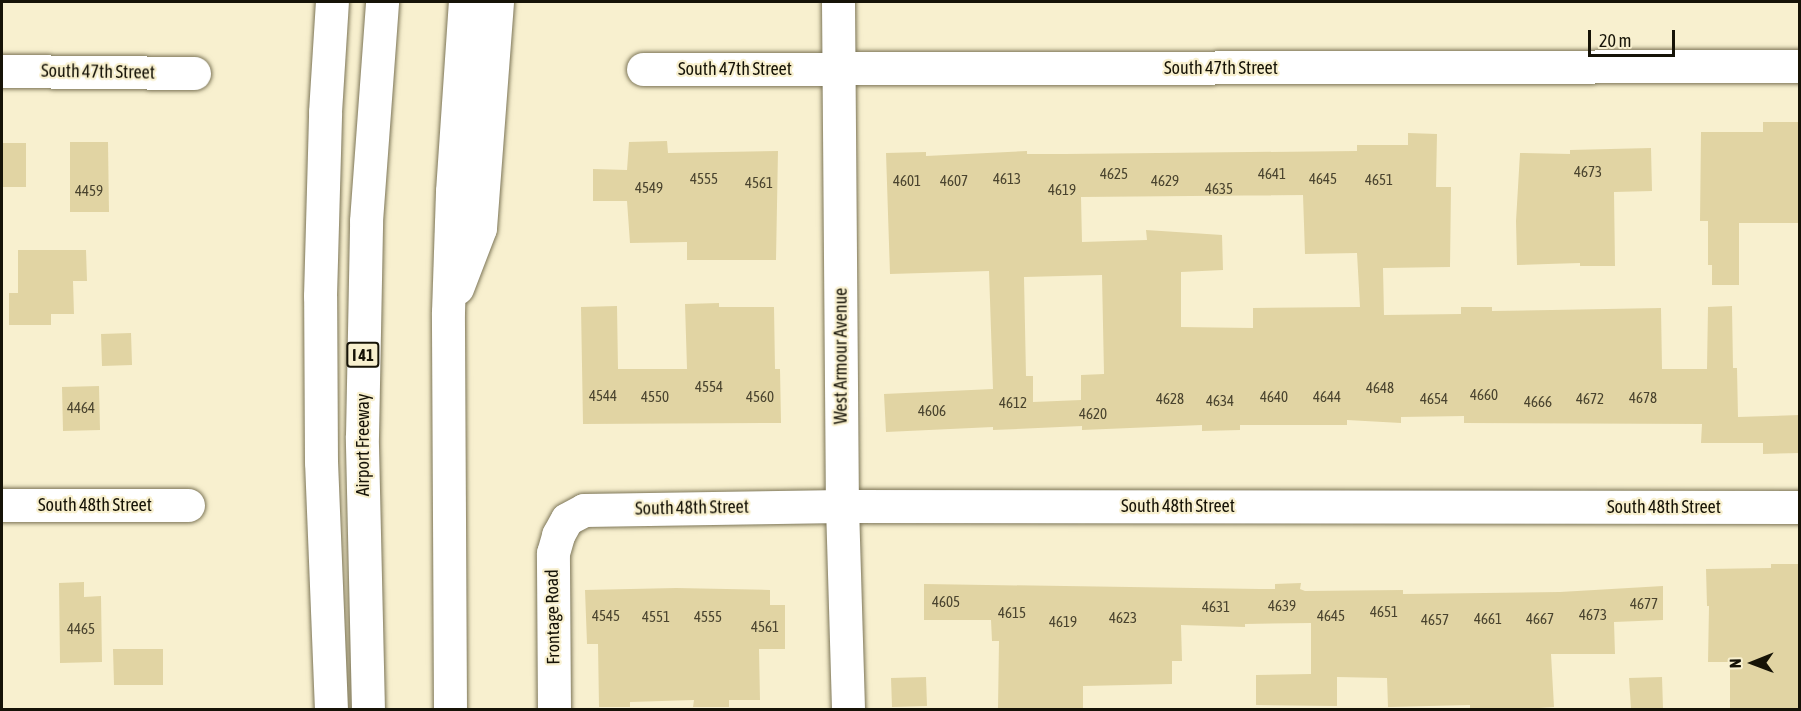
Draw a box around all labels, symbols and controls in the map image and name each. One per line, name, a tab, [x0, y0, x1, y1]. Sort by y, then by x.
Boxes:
scale bar	[1591, 18, 1678, 56]
text: 20 m	[1599, 30, 1631, 51]
street label: South 47th Street	[1164, 57, 1278, 79]
street label: South 47th Street	[678, 58, 792, 80]
street label: South 47th Street	[41, 60, 155, 84]
house number: 4673	[1574, 163, 1602, 181]
house number: 4625	[1100, 165, 1128, 183]
house number: 4641	[1258, 165, 1286, 183]
house number: 4555	[690, 170, 718, 188]
house number: 4613	[993, 170, 1021, 188]
house number: 4645	[1309, 170, 1337, 188]
house number: 4651	[1365, 171, 1393, 189]
house number: 4601	[893, 172, 921, 190]
house number: 4607	[940, 172, 968, 190]
house number: 4629	[1151, 172, 1179, 190]
house number: 4561	[745, 174, 773, 192]
house number: 4549	[635, 179, 663, 197]
house number: 4635	[1205, 180, 1233, 198]
house number: 4619	[1048, 181, 1076, 199]
house number: 4459	[75, 182, 103, 200]
street label: West Armour Avenue	[830, 288, 852, 424]
road number: I 41	[345, 342, 381, 368]
house number: 4554	[695, 378, 723, 396]
house number: 4648	[1366, 379, 1394, 397]
house number: 4660	[1470, 386, 1498, 404]
house number: 4544	[589, 387, 617, 405]
house number: 4550	[641, 388, 669, 406]
house number: 4560	[746, 388, 774, 406]
house number: 4640	[1260, 388, 1288, 406]
house number: 4644	[1313, 388, 1341, 406]
house number: 4678	[1629, 389, 1657, 407]
house number: 4628	[1156, 390, 1184, 408]
house number: 4654	[1420, 390, 1448, 408]
house number: 4672	[1576, 390, 1604, 408]
house number: 4634	[1206, 392, 1234, 410]
house number: 4666	[1524, 393, 1552, 411]
street label: Airport Freeway	[352, 394, 374, 496]
house number: 4612	[999, 394, 1027, 412]
house number: 4464	[67, 399, 95, 417]
house number: 4606	[918, 402, 946, 420]
house number: 4620	[1079, 405, 1107, 423]
street label: South 48th Street	[38, 494, 152, 516]
street label: South 48th Street	[1121, 495, 1235, 517]
street label: South 48th Street	[635, 496, 749, 520]
street label: South 48th Street	[1607, 496, 1721, 518]
street label: Frontage Road	[541, 569, 565, 665]
house number: 4605	[932, 593, 960, 611]
house number: 4677	[1630, 595, 1658, 613]
house number: 4639	[1268, 597, 1296, 615]
house number: 4631	[1202, 598, 1230, 616]
house number: 4651	[1370, 603, 1398, 621]
house number: 4615	[998, 604, 1026, 622]
house number: 4673	[1579, 606, 1607, 624]
house number: 4545	[592, 607, 620, 625]
house number: 4645	[1317, 607, 1345, 625]
house number: 4551	[642, 608, 670, 626]
house number: 4555	[694, 608, 722, 626]
house number: 4623	[1109, 609, 1137, 627]
house number: 4661	[1474, 610, 1502, 628]
house number: 4667	[1526, 610, 1554, 628]
house number: 4657	[1421, 611, 1449, 629]
house number: 4619	[1049, 613, 1077, 631]
house number: 4561	[751, 618, 779, 636]
house number: 4465	[67, 620, 95, 638]
north arrow	[1723, 633, 1783, 693]
text: N	[1726, 658, 1744, 668]

